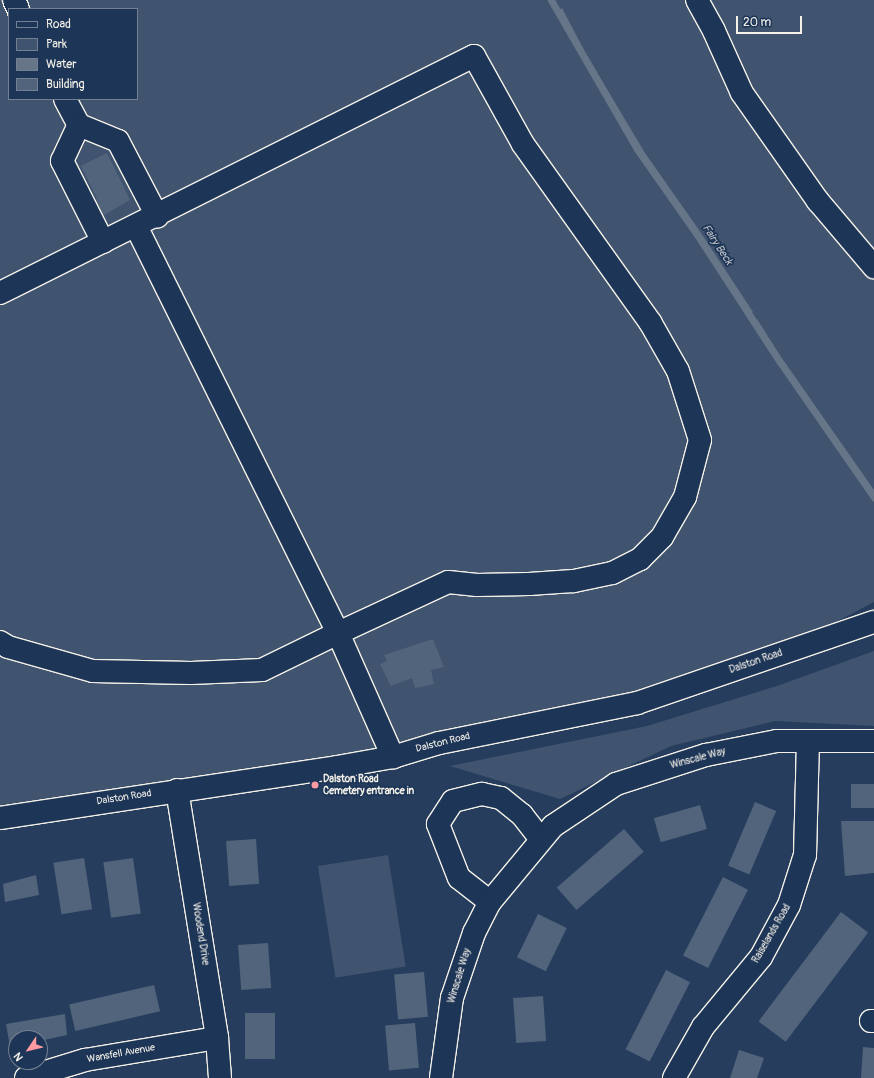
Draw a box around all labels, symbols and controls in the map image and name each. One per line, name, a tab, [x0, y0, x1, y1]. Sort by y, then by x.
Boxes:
legend	[8, 8, 138, 100]
scale bar	[738, 8, 804, 34]
text: 20 m	[743, 15, 771, 30]
text: Road	[46, 17, 71, 32]
text: Park	[46, 37, 67, 52]
text: Water	[46, 57, 77, 72]
text: Building	[46, 77, 85, 92]
water label: Fairy Beck	[699, 222, 735, 268]
street label: Dalston Road	[728, 647, 784, 677]
street label: Dalston Road	[415, 730, 471, 756]
street label: Winscale Way	[669, 746, 727, 772]
place label: Dalston Road Cemetery entrance in	[323, 773, 414, 796]
marker: Dalston Road Cemetery entrance in	[310, 780, 320, 790]
street label: Dalston Road	[96, 788, 152, 808]
street label: Woodend Drive	[189, 902, 211, 966]
street label: Raiselands Road	[750, 902, 794, 966]
street label: Winscale Way	[446, 947, 474, 1005]
north arrow	[8, 1030, 48, 1070]
street label: Wansfell Avenue	[86, 1042, 156, 1066]
text: N	[11, 1050, 26, 1063]

